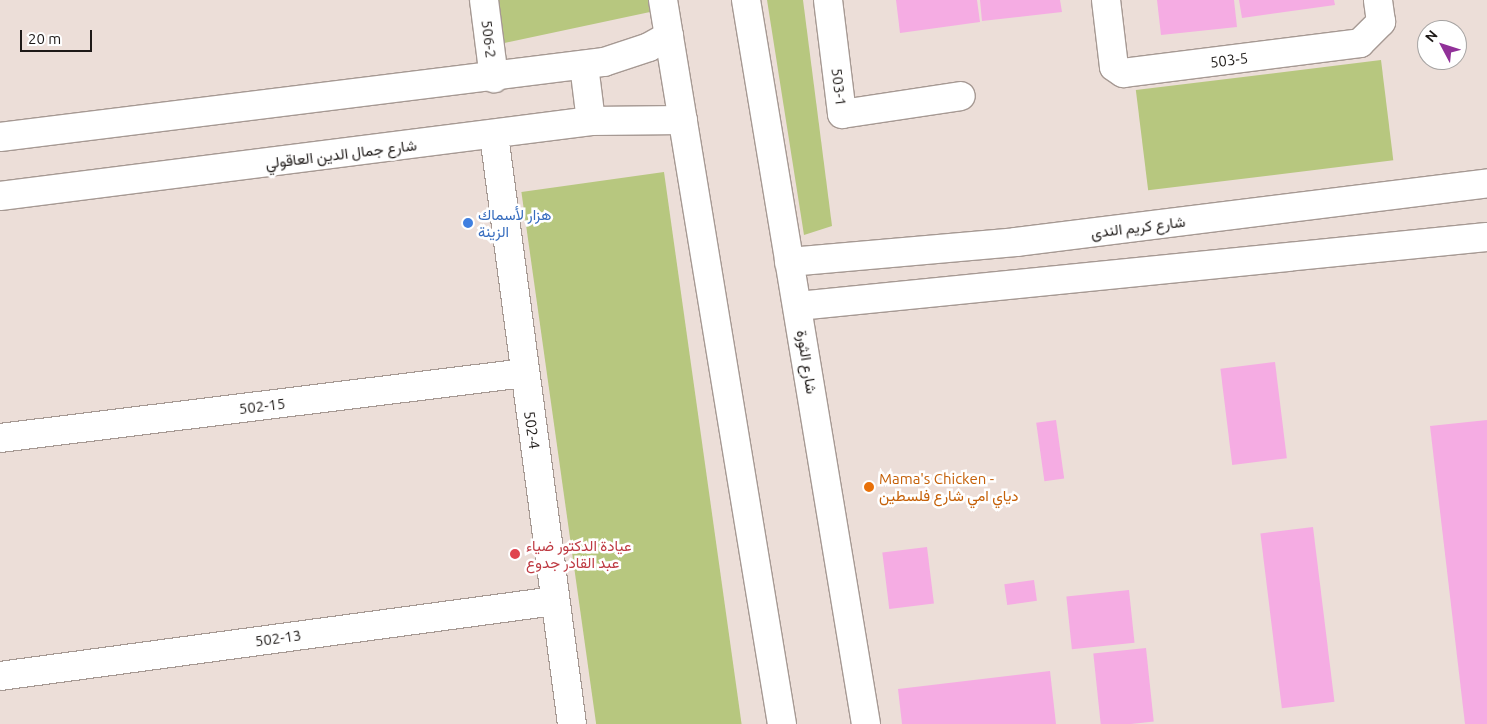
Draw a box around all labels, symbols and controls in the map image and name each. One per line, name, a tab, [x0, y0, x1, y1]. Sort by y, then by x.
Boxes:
street label: 506-2	[478, 19, 500, 59]
scale bar	[22, 20, 95, 52]
north arrow	[1417, 20, 1467, 70]
text: N	[1422, 27, 1441, 45]
text: 20 m	[28, 30, 61, 47]
street label: 503-5	[1209, 49, 1249, 71]
street label: 503-1	[828, 67, 850, 107]
street label: شارع جمال الدين العاقولي	[264, 136, 418, 172]
place label: هزار لأسماك الزينة	[478, 205, 551, 240]
street label: شارع كريم الندى	[1090, 212, 1186, 242]
marker: هزار لأسماك الزينة	[462, 217, 474, 229]
street label: شارع الثورة	[793, 329, 821, 395]
street label: 502-15	[238, 394, 286, 418]
street label: 502-4	[520, 410, 544, 450]
place label: Mama's Chicken - دياي امي شارع فلسطين	[879, 469, 1019, 504]
marker: Mama's Chicken - دياي امي شارع فلسطين	[863, 481, 875, 493]
place label: عيادة الدكتور ضياء عبد القادر جدوع	[526, 536, 632, 571]
marker: عيادة الدكتور ضياء عبد القادر جدوع	[508, 547, 522, 561]
street label: 502-13	[254, 626, 302, 650]

